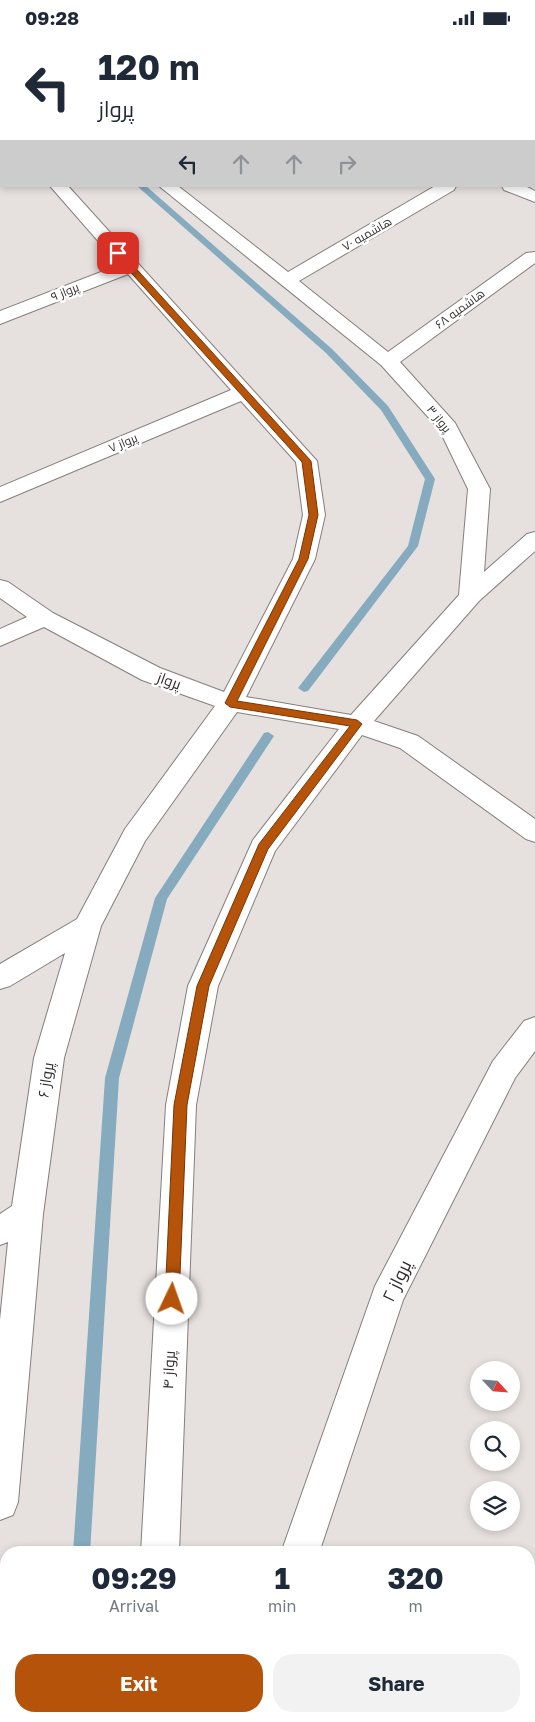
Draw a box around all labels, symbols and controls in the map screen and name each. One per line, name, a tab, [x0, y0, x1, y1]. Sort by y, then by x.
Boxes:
text: 09:28	[25, 6, 79, 29]
text: 120 m	[98, 46, 200, 88]
icon: left	[15, 55, 80, 120]
text: پرواز	[98, 95, 134, 122]
icon: left	[174, 150, 202, 178]
icon: ahead	[227, 150, 255, 178]
icon: ahead	[280, 150, 308, 178]
icon: right	[333, 150, 361, 178]
street label: هاشمیه ۷۰	[339, 213, 394, 254]
pin	[97, 232, 139, 274]
icon: arrive	[104, 239, 132, 267]
street label: پرواز ۹	[49, 279, 83, 306]
street label: هاشمیه ۶۸	[432, 286, 488, 332]
street label: پرواز ۳	[422, 402, 455, 437]
street label: پرواز ۷	[106, 429, 141, 457]
street label: پرواز	[153, 667, 184, 695]
street label: پرواز ۶	[33, 1061, 59, 1099]
street label: پرواز ۲	[377, 1256, 417, 1306]
position arrow	[145, 1272, 197, 1324]
street label: پرواز ۴	[158, 1350, 180, 1390]
north arrow	[470, 1361, 520, 1411]
map controls	[470, 1361, 520, 1531]
button: search	[470, 1421, 520, 1471]
button: layers	[470, 1481, 520, 1531]
text: 09:29	[91, 1560, 177, 1596]
text: 1	[274, 1560, 290, 1596]
text: 320	[388, 1560, 444, 1596]
text: Arrival	[109, 1596, 159, 1616]
text: min	[268, 1596, 296, 1616]
text: m	[409, 1596, 423, 1616]
button: Exit	[15, 1654, 263, 1712]
button: Share	[273, 1654, 520, 1712]

